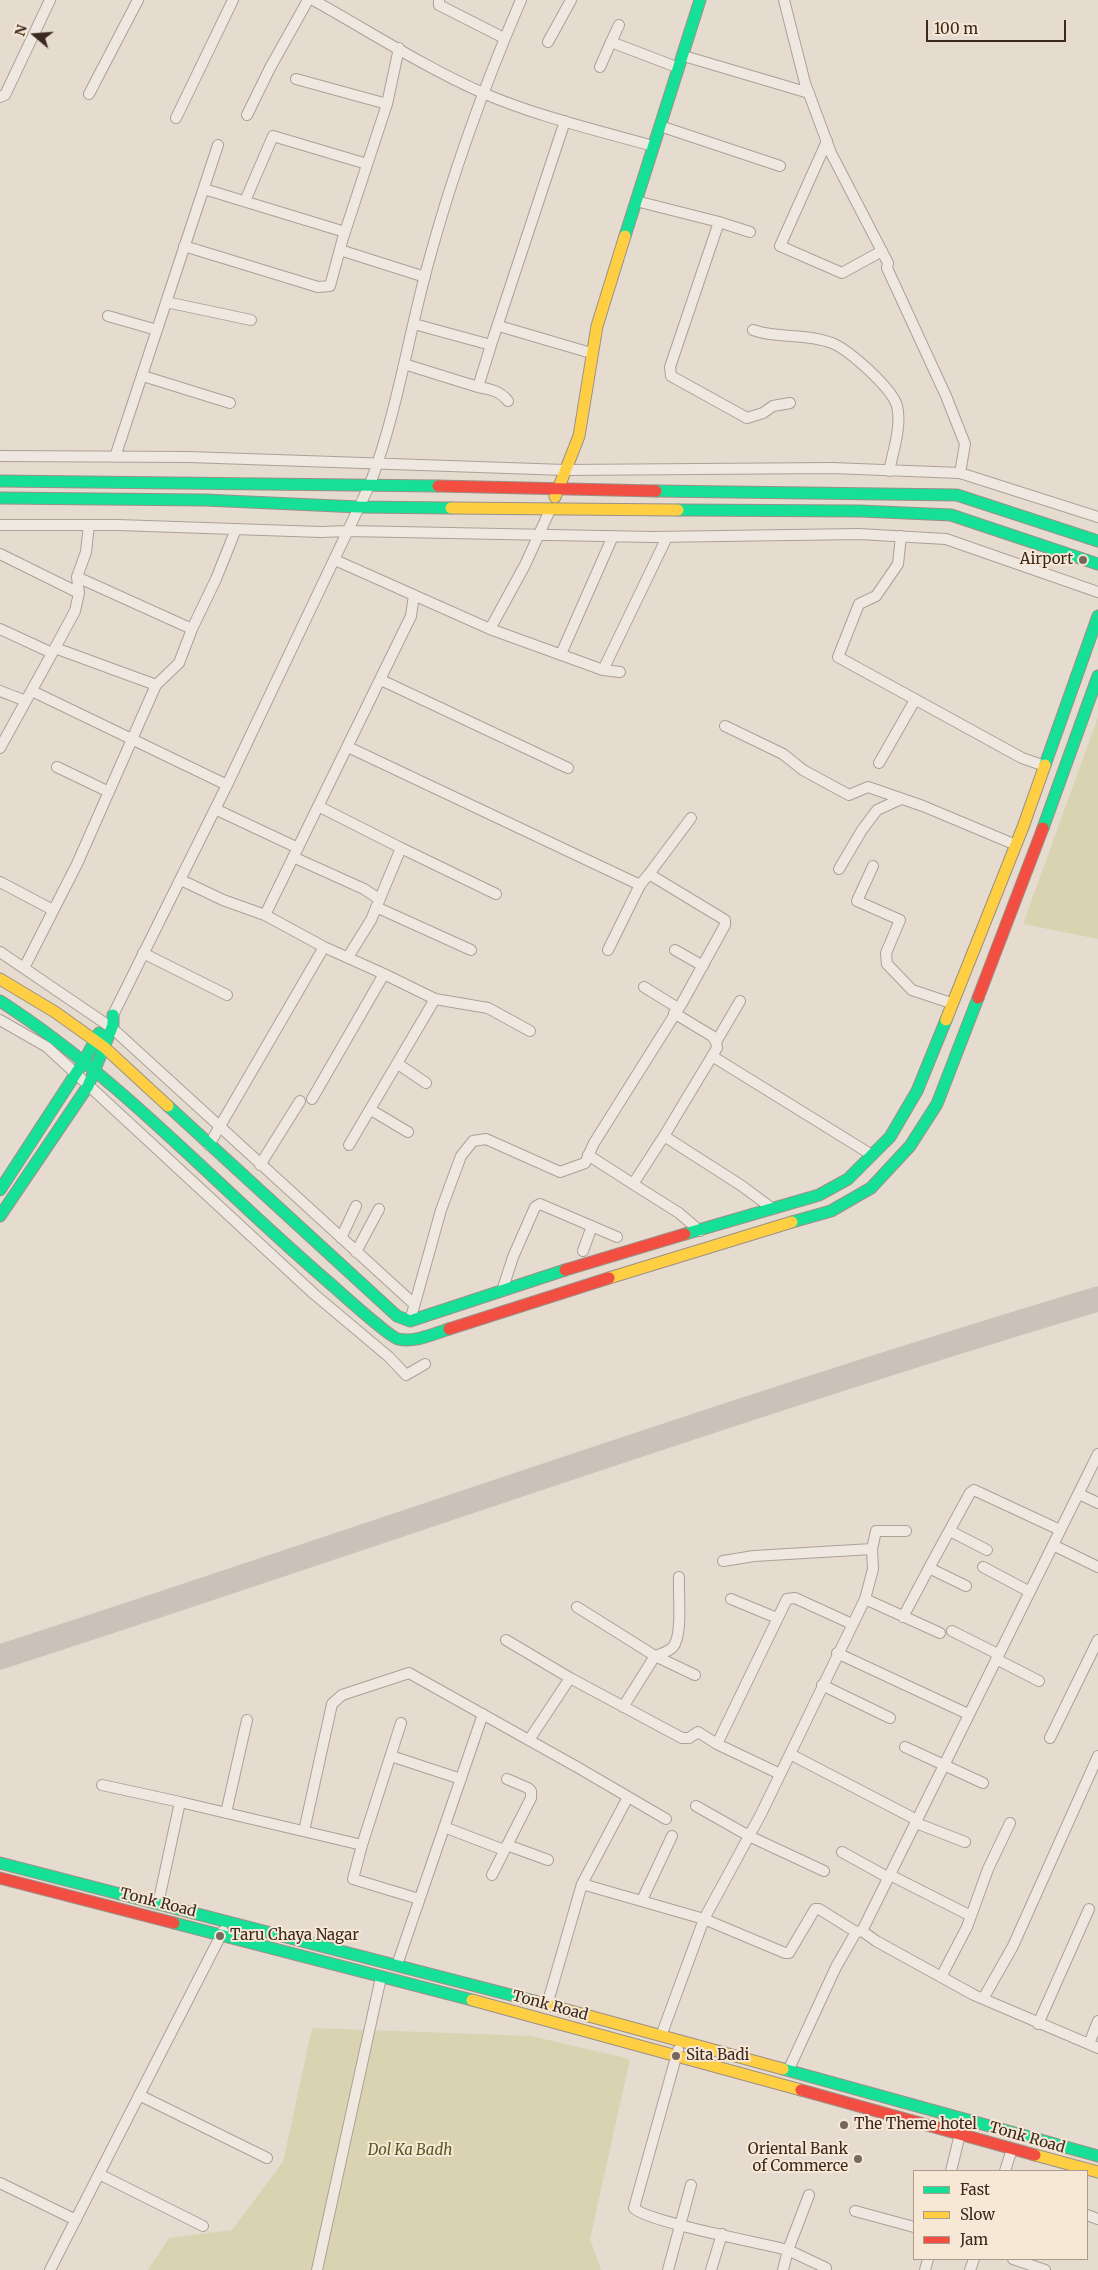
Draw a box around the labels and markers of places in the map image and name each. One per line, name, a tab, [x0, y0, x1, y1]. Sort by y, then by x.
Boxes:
place label: Airport	[1020, 551, 1073, 569]
marker: Airport	[1077, 554, 1089, 566]
place label: Taru Chaya Nagar	[230, 1927, 359, 1945]
marker: Taru Chaya Nagar	[214, 1930, 226, 1942]
place label: Sita Badi	[686, 2047, 749, 2065]
marker: Sita Badi	[670, 2050, 682, 2062]
place label: The Theme hotel	[854, 2116, 977, 2134]
marker: The Theme hotel	[838, 2119, 850, 2131]
place label: Oriental Bank of Commerce	[748, 2141, 848, 2176]
marker: Oriental Bank of Commerce	[852, 2153, 864, 2165]

